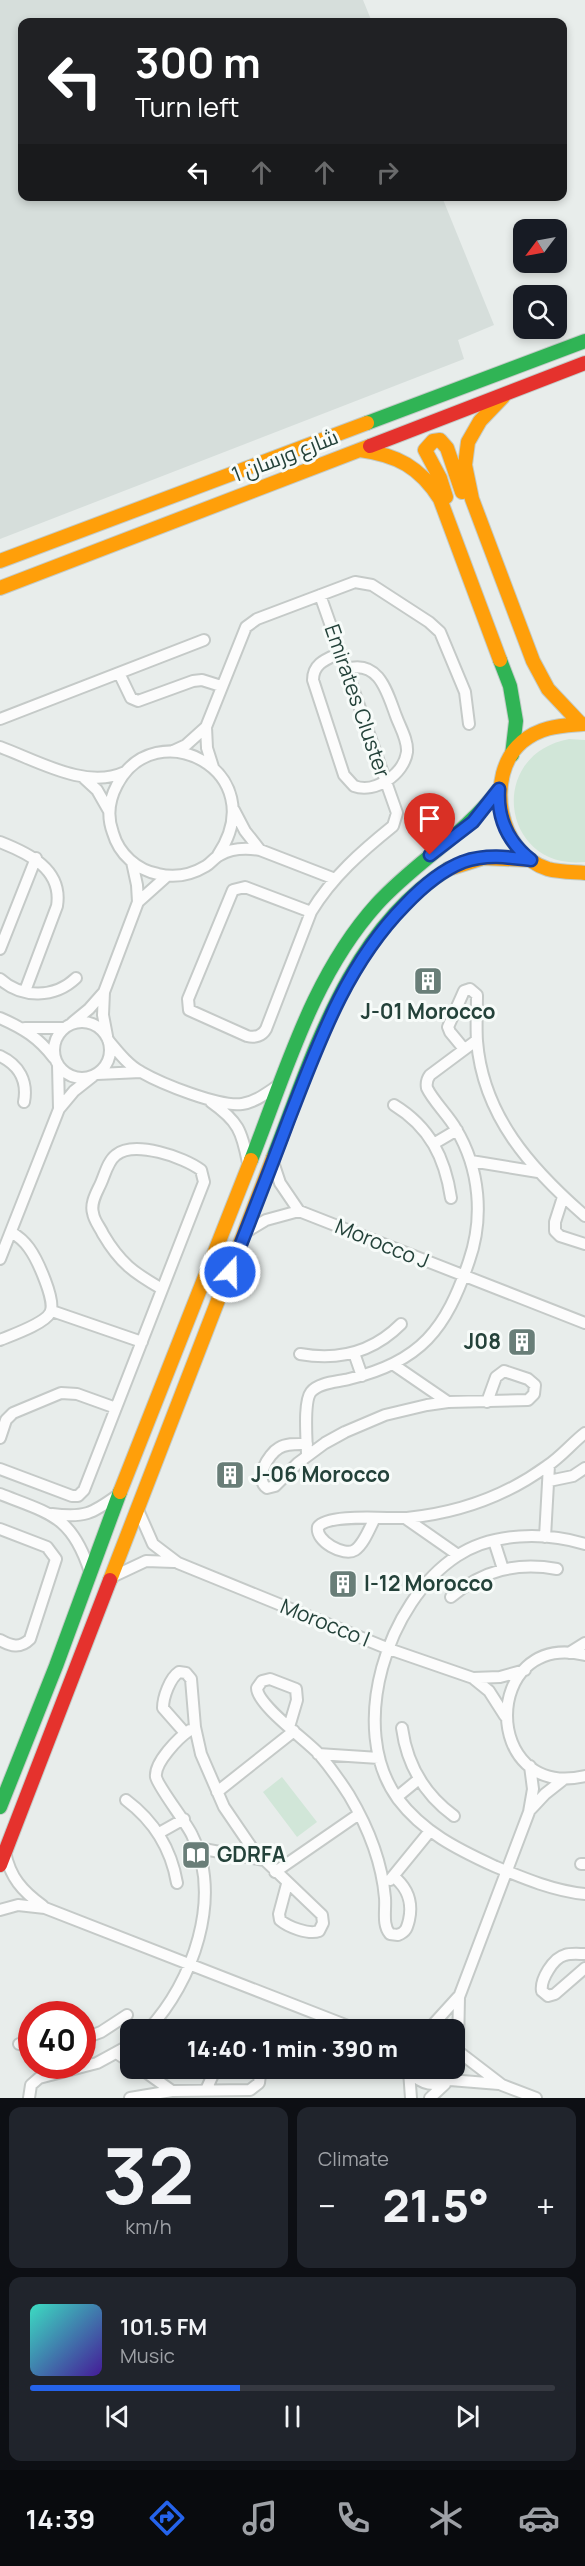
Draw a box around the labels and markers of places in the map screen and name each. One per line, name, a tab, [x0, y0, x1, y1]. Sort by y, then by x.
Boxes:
pin	[404, 793, 455, 855]
building icon: J-01 Morocco	[412, 965, 444, 997]
place label: J-01 Morocco	[360, 997, 496, 1025]
building icon: J08	[506, 1326, 538, 1358]
place label: J08	[464, 1327, 501, 1355]
building icon: J-06 Morocco	[214, 1459, 246, 1491]
place label: J-06 Morocco	[251, 1460, 390, 1488]
building icon: I-12 Morocco	[327, 1568, 359, 1600]
place label: I-12 Morocco	[364, 1569, 493, 1597]
library icon: GDRFA	[180, 1839, 212, 1871]
place label: GDRFA	[217, 1840, 286, 1868]

